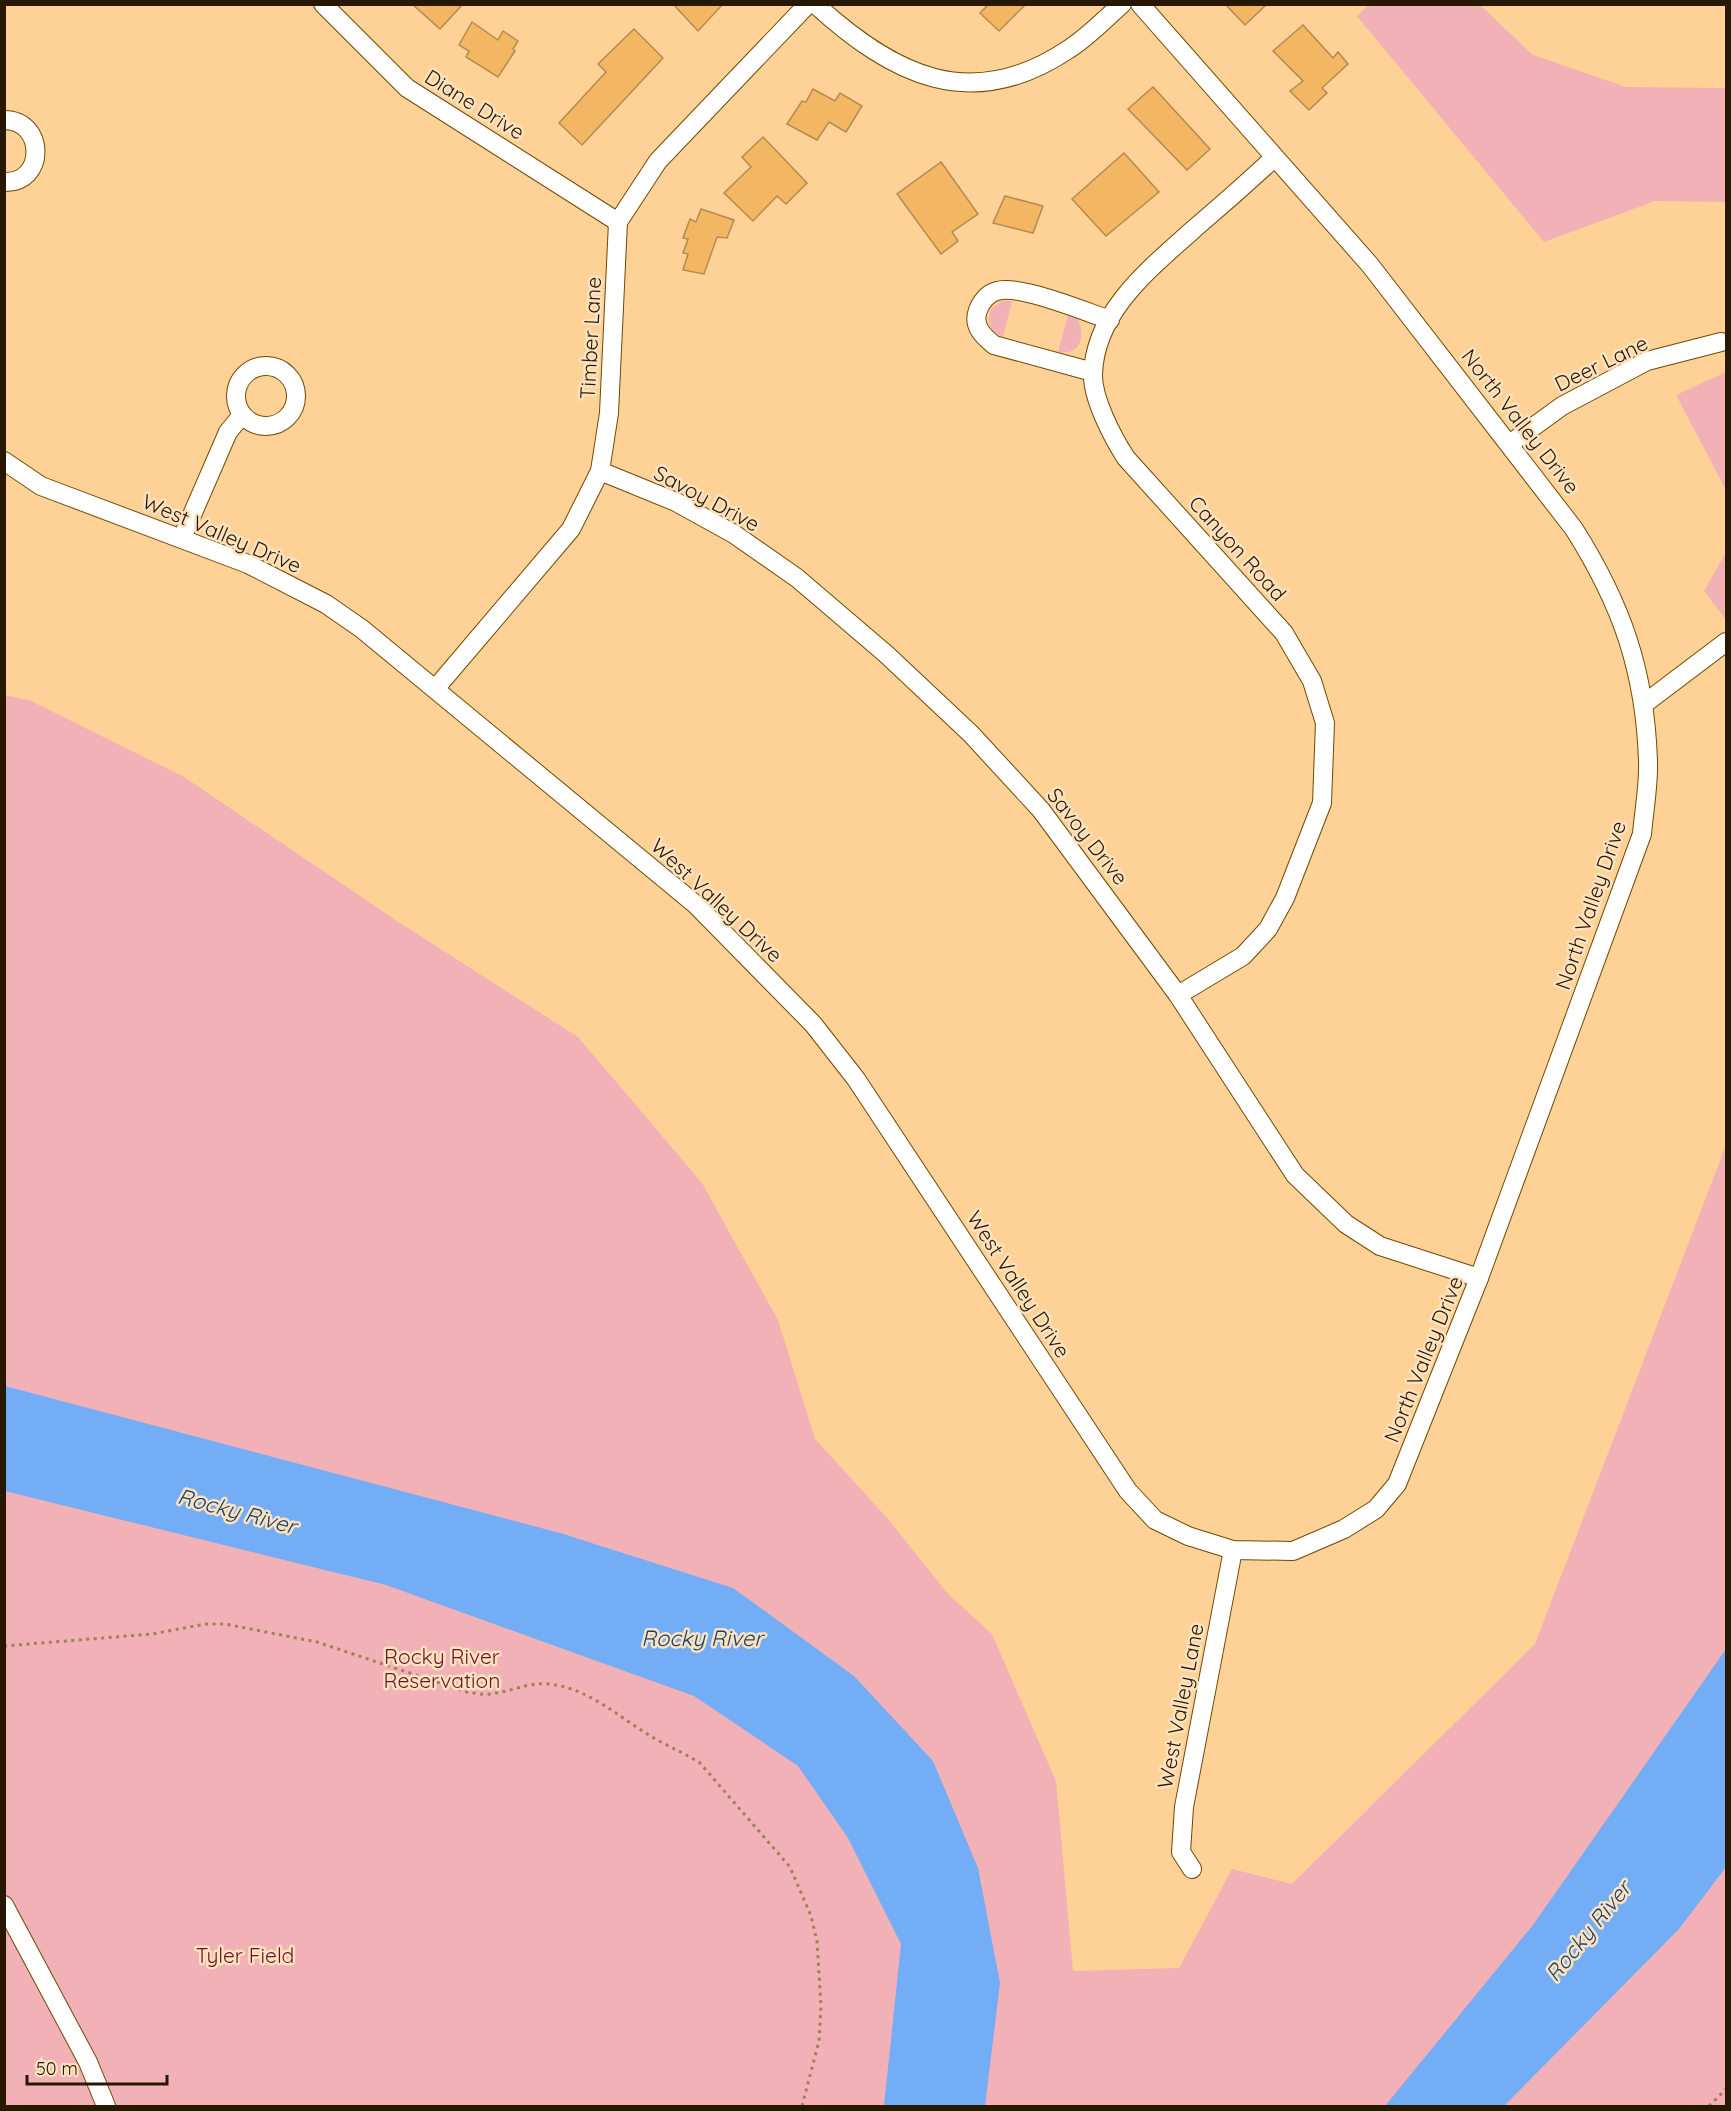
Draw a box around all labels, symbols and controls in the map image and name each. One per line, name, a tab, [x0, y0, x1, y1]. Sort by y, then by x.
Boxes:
street label: Diane Drive	[420, 63, 530, 145]
street label: Timber Lane	[574, 276, 606, 400]
street label: Deer Lane	[1550, 329, 1652, 397]
street label: North Valley Drive	[1456, 343, 1586, 499]
street label: Savoy Drive	[650, 459, 764, 537]
street label: West Valley Drive	[139, 488, 305, 578]
street label: Canyon Road	[1184, 490, 1292, 606]
street label: Savoy Drive	[1042, 782, 1134, 890]
street label: North Valley Drive	[1549, 817, 1631, 993]
street label: West Valley Drive	[646, 832, 788, 968]
street label: West Valley Drive	[962, 1205, 1076, 1363]
street label: North Valley Drive	[1378, 1272, 1468, 1446]
water label: Rocky River	[175, 1482, 302, 1541]
street label: West Valley Lane	[1151, 1621, 1209, 1791]
water label: Rocky River	[641, 1624, 765, 1652]
park label: Rocky River Reservation	[384, 1643, 500, 1693]
water label: Rocky River	[1539, 1873, 1639, 1987]
park label: Tyler Field	[196, 1942, 294, 1968]
scale bar	[27, 2048, 166, 2086]
text: 50 m	[36, 2057, 78, 2080]

